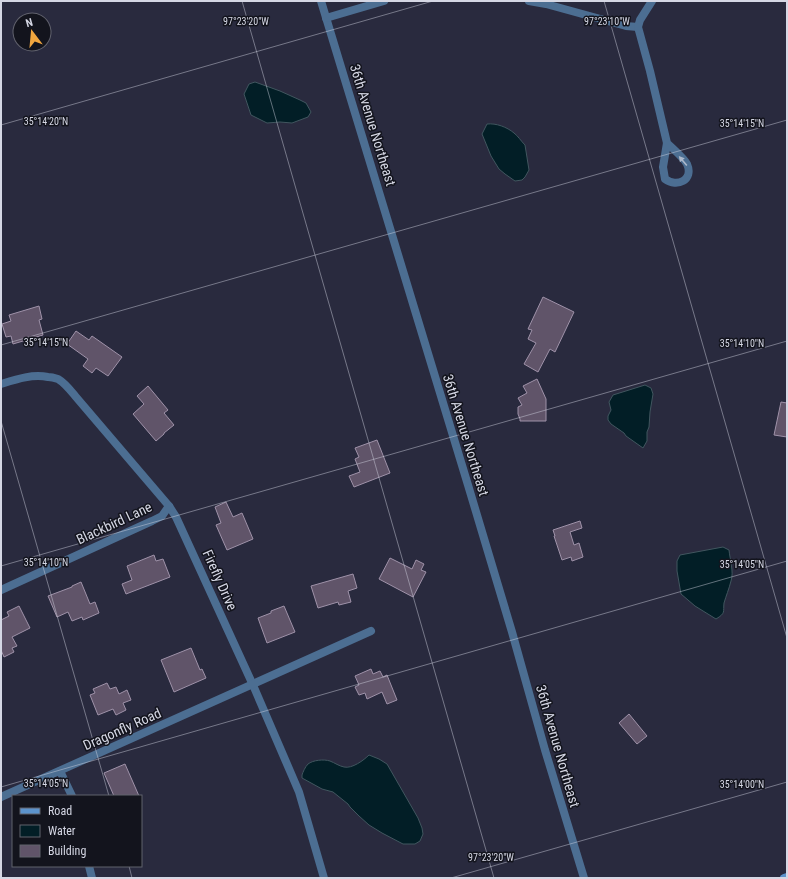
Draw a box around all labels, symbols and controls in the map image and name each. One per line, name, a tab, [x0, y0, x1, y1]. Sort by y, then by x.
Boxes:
north arrow	[12, 12, 52, 52]
text: N	[24, 16, 35, 30]
text: 97°23'20"W	[223, 16, 269, 27]
text: 97°23'10"W	[584, 16, 630, 27]
street label: 36th Avenue Northeast	[347, 62, 399, 188]
text: 35°14'20"N	[24, 116, 68, 127]
text: 35°14'15"N	[720, 118, 764, 129]
one-way arrow	[679, 155, 688, 166]
text: 35°14'15"N	[24, 337, 68, 348]
text: 35°14'10"N	[720, 338, 764, 349]
street label: 36th Avenue Northeast	[440, 372, 492, 498]
street label: Blackbird Lane	[74, 498, 155, 547]
street label: Firefly Drive	[200, 547, 241, 613]
text: 35°14'10"N	[24, 557, 68, 568]
text: 35°14'05"N	[720, 559, 764, 570]
street label: 36th Avenue Northeast	[533, 683, 583, 809]
street label: Dragonfly Road	[81, 705, 163, 753]
text: 35°14'05"N	[24, 778, 68, 789]
text: 35°14'00"N	[720, 779, 764, 790]
legend	[12, 795, 142, 867]
text: Road	[48, 804, 72, 818]
text: Water	[48, 824, 76, 838]
text: Building	[48, 844, 86, 858]
text: 97°23'20"W	[468, 852, 514, 863]

